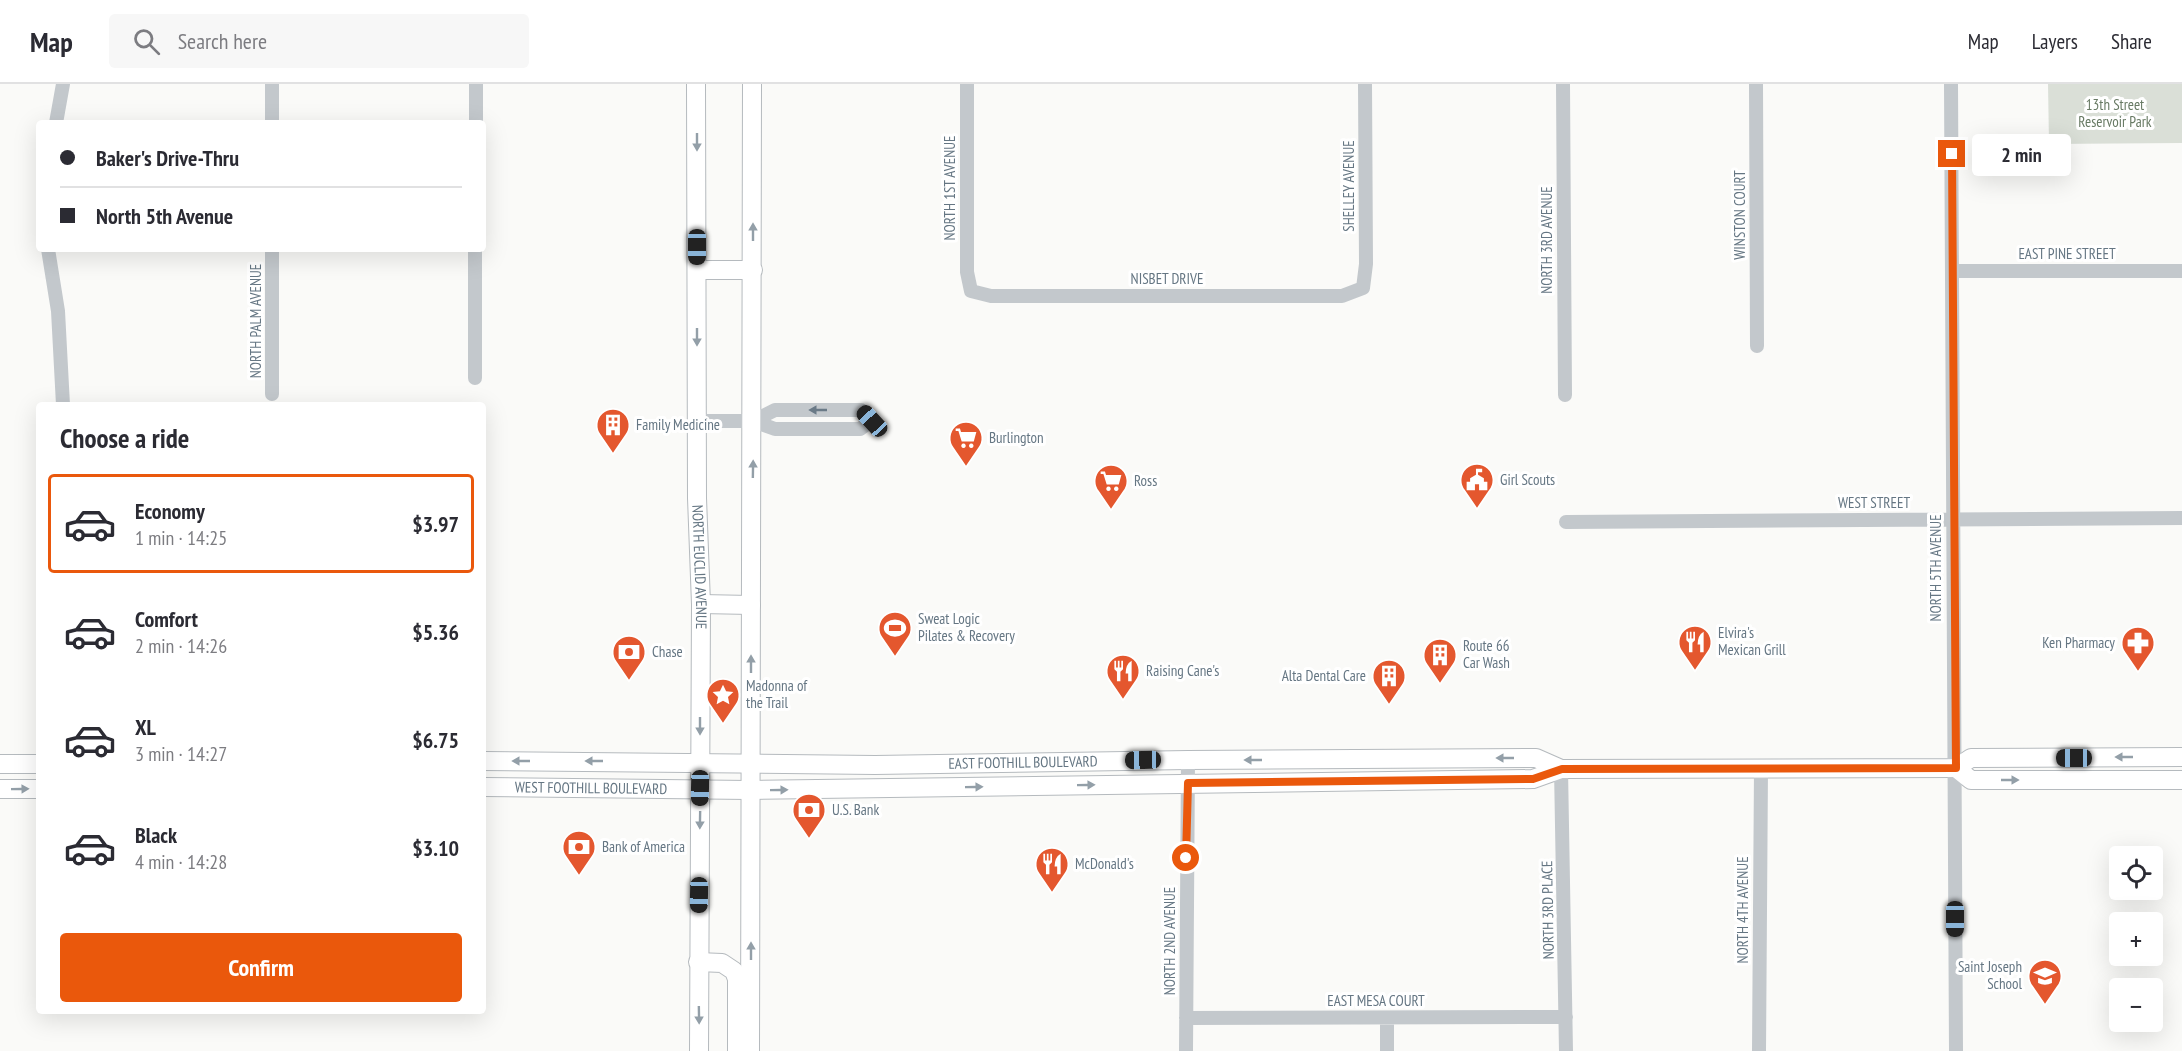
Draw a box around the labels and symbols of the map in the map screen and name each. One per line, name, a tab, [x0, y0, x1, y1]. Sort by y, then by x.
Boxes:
park label: 13th Street Reservoir Park	[2078, 95, 2152, 131]
one-way arrow	[692, 133, 702, 152]
callout: 2 min	[1973, 133, 2072, 175]
street label: NORTH 1ST AVENUE	[940, 135, 959, 241]
street label: SHELLEY AVENUE	[1339, 140, 1358, 232]
route end	[1938, 140, 1965, 167]
street label: WINSTON COURT	[1730, 170, 1749, 260]
street label: NORTH 3RD AVENUE	[1537, 186, 1556, 294]
one-way arrow	[748, 222, 758, 241]
car	[688, 229, 706, 265]
street label: EAST PINE STREET	[2018, 244, 2116, 263]
street label: NORTH PALM AVENUE	[246, 264, 265, 378]
street label: NISBET DRIVE	[1131, 269, 1203, 288]
one-way arrow	[692, 328, 702, 347]
car	[853, 402, 891, 440]
one-way arrow	[808, 405, 827, 415]
building icon: Family Medicine	[595, 407, 631, 454]
place label: Family Medicine	[636, 415, 720, 434]
supermarket icon: Burlington	[948, 420, 984, 467]
place label: Burlington	[989, 428, 1044, 447]
one-way arrow	[748, 459, 757, 478]
public building icon: Girl Scouts	[1459, 462, 1495, 509]
supermarket icon: Ross	[1093, 463, 1129, 510]
place label: Girl Scouts	[1500, 470, 1555, 489]
place label: Ross	[1134, 471, 1157, 490]
street label: WEST STREET	[1838, 493, 1910, 512]
street label: NORTH EUCLID AVENUE	[688, 504, 711, 629]
street label: NORTH 5TH AVENUE	[1926, 514, 1945, 622]
place label: Sweat Logic Pilates & Recovery	[918, 609, 1015, 645]
sports icon: Sweat Logic Pilates & Recovery	[877, 610, 913, 657]
place label: Elvira's Mexican Grill	[1718, 623, 1786, 659]
restaurant icon: Elvira's Mexican Grill	[1677, 624, 1713, 671]
pharmacy icon: Ken Pharmacy	[2120, 625, 2156, 672]
place label: Ken Pharmacy	[2042, 633, 2115, 652]
bank icon: Chase	[611, 634, 647, 681]
place label: Route 66 Car Wash	[1463, 636, 1510, 672]
building icon: Route 66 Car Wash	[1422, 637, 1458, 684]
place label: Chase	[652, 642, 683, 661]
restaurant icon: Raising Cane's	[1105, 653, 1141, 700]
one-way arrow	[746, 654, 756, 673]
building icon: Alta Dental Care	[1371, 658, 1407, 705]
place label: Raising Cane's	[1146, 661, 1219, 680]
place label: Alta Dental Care	[1282, 666, 1366, 685]
place label: Madonna of the Trail	[746, 676, 808, 712]
place icon: Madonna of the Trail	[705, 677, 741, 724]
one-way arrow	[695, 716, 705, 735]
car	[2056, 749, 2092, 767]
street label: EAST FOOTHILL BOULEVARD	[948, 751, 1098, 773]
car	[1125, 751, 1161, 769]
one-way arrow	[2114, 752, 2133, 762]
one-way arrow	[1496, 753, 1515, 763]
one-way arrow	[1243, 755, 1262, 765]
one-way arrow	[512, 756, 531, 766]
one-way arrow	[584, 756, 603, 766]
car	[691, 770, 709, 806]
one-way arrow	[2000, 775, 2019, 785]
street label: WEST FOOTHILL BOULEVARD	[515, 777, 667, 798]
one-way arrow	[1076, 780, 1095, 790]
one-way arrow	[965, 782, 984, 791]
one-way arrow	[10, 784, 29, 794]
one-way arrow	[770, 785, 789, 795]
bank icon: U.S. Bank	[791, 792, 827, 839]
place label: U.S. Bank	[832, 800, 879, 819]
one-way arrow	[695, 810, 704, 829]
bank icon: Bank of America	[561, 829, 597, 876]
place label: Bank of America	[602, 837, 685, 856]
route start	[1172, 844, 1199, 871]
restaurant icon: McDonald's	[1034, 846, 1070, 893]
place label: McDonald's	[1075, 854, 1134, 873]
street label: NORTH 4TH AVENUE	[1733, 856, 1752, 964]
street label: NORTH 3RD PLACE	[1537, 860, 1558, 960]
car	[690, 877, 708, 913]
street label: NORTH 2ND AVENUE	[1160, 887, 1179, 995]
car	[1946, 901, 1964, 937]
one-way arrow	[746, 941, 756, 960]
place label: Saint Joseph School	[1958, 957, 2022, 993]
school or university icon: Saint Joseph School	[2027, 958, 2063, 1005]
street label: EAST MESA COURT	[1327, 991, 1425, 1010]
one-way arrow	[694, 1005, 704, 1024]

